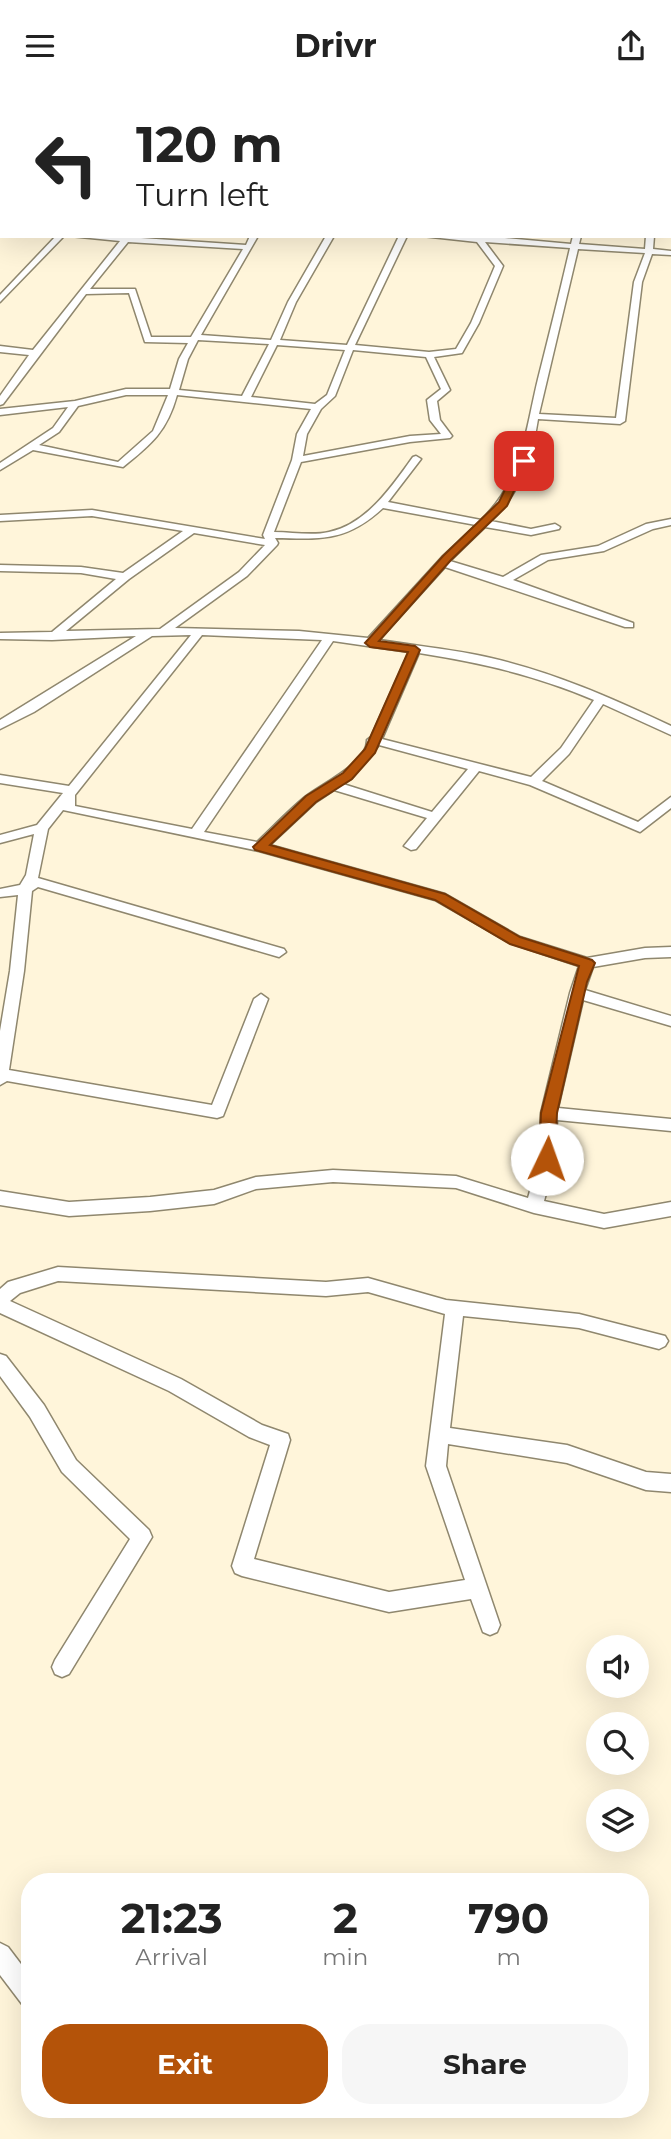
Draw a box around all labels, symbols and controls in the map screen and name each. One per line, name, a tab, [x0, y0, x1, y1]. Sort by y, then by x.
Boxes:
text: Drivr	[294, 26, 377, 65]
icon: menu	[21, 27, 59, 65]
icon: share	[612, 27, 650, 65]
text: 120 m	[136, 115, 283, 174]
icon: left	[21, 119, 112, 210]
text: Turn left	[136, 175, 270, 214]
pin	[494, 431, 554, 491]
icon: arrive	[505, 442, 543, 480]
position arrow	[510, 1122, 584, 1196]
map controls	[586, 1635, 649, 1852]
button: sound	[586, 1635, 649, 1698]
button: search	[586, 1712, 649, 1775]
button: layers	[586, 1789, 649, 1852]
text: 21:23	[121, 1892, 223, 1944]
text: 2	[333, 1892, 358, 1944]
text: 790	[468, 1892, 549, 1944]
text: Arrival	[135, 1943, 208, 1971]
text: min	[322, 1943, 368, 1971]
text: m	[496, 1943, 521, 1971]
button: Exit	[42, 2024, 328, 2104]
button: Share	[342, 2024, 628, 2104]

